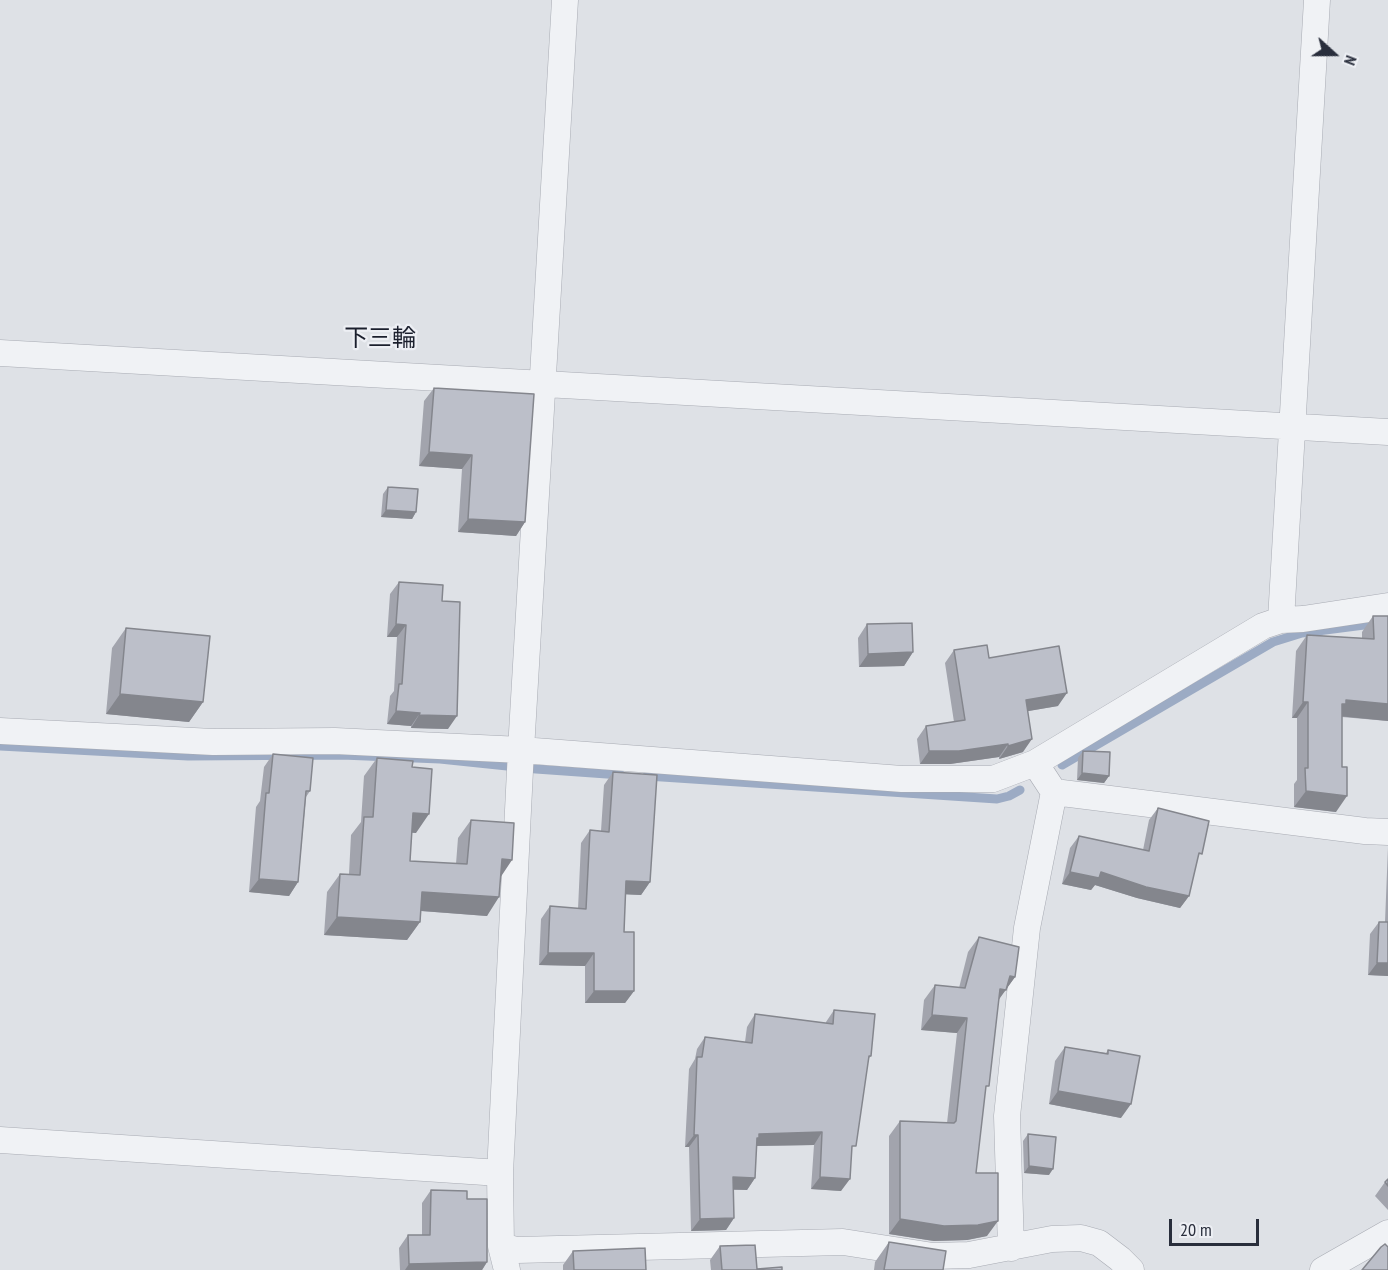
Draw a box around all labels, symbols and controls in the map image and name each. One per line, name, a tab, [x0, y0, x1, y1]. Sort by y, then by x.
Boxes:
north arrow	[1304, 24, 1364, 84]
text: N	[1340, 53, 1362, 68]
district label: 下三輪	[344, 325, 416, 353]
scale bar	[1172, 1207, 1262, 1245]
text: 20 m	[1180, 1218, 1212, 1241]

